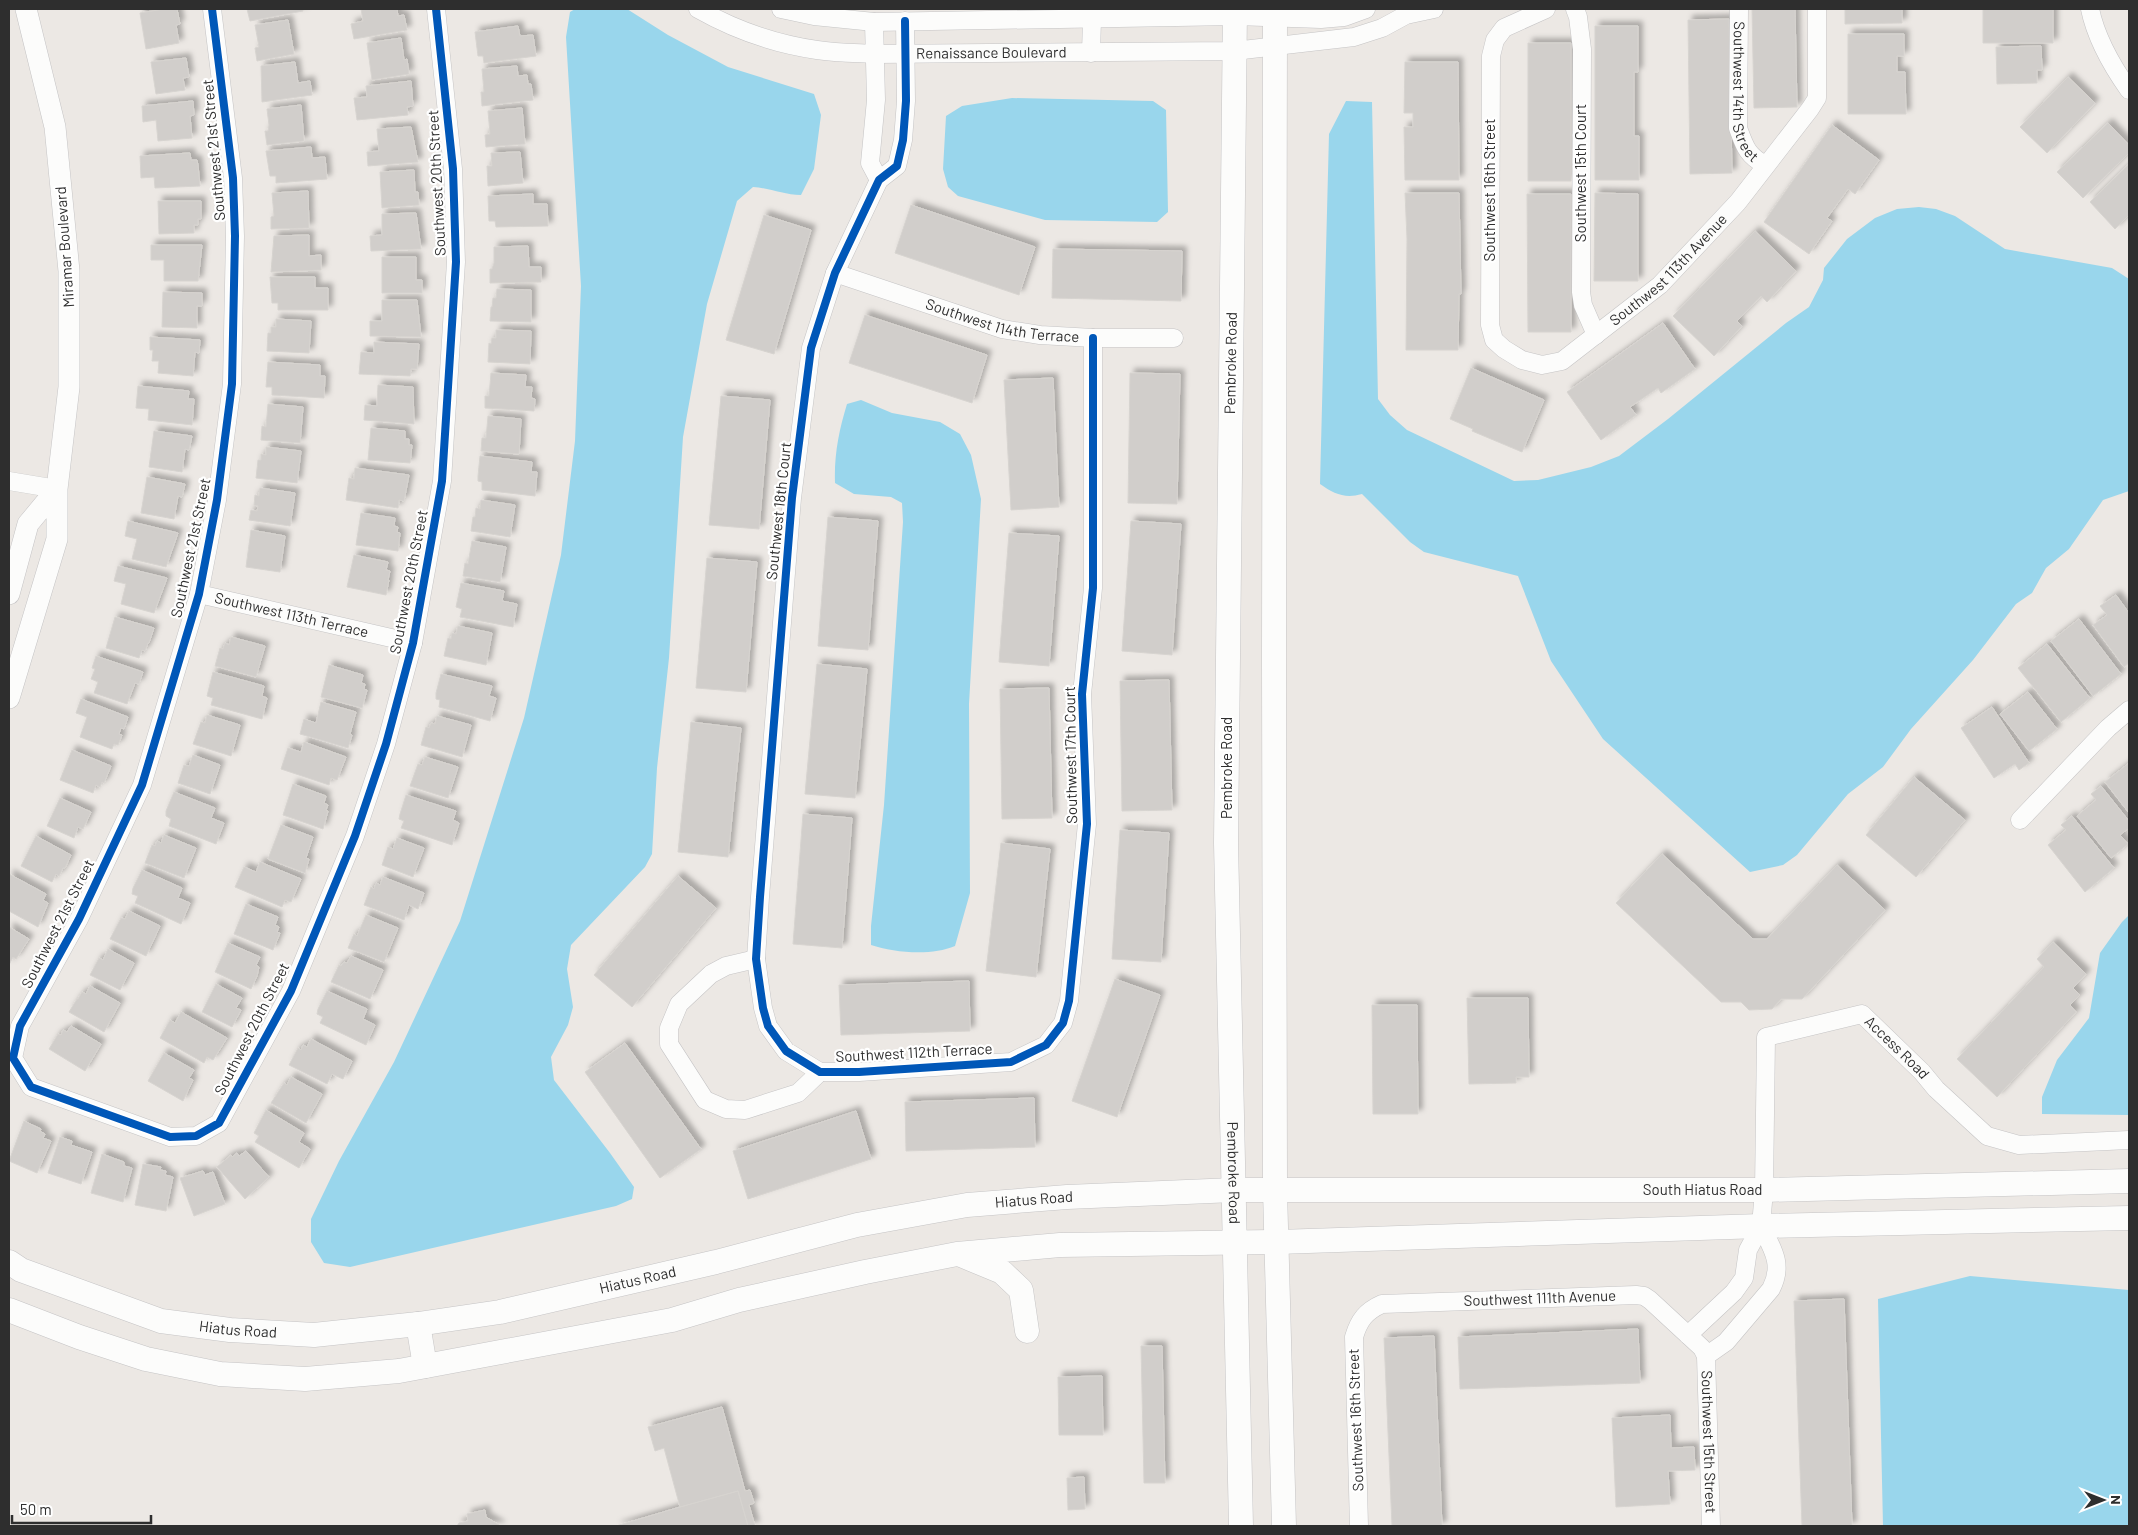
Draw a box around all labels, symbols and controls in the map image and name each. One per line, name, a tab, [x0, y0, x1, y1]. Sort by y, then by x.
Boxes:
street label: Southwest 14th Street	[1729, 21, 1763, 165]
street label: Renaissance Boulevard	[916, 42, 1067, 62]
street label: Southwest 21st Street	[198, 78, 228, 222]
street label: Southwest 15th Court	[1571, 104, 1589, 242]
street label: Southwest 20th Street	[423, 109, 449, 257]
street label: Southwest 16th Street	[1480, 119, 1498, 261]
street label: Miramar Boulevard	[51, 186, 77, 308]
street label: Southwest 113th Avenue	[1605, 210, 1730, 329]
street label: Southwest 114th Terrace	[924, 294, 1080, 345]
street label: Pembroke Road	[1220, 312, 1240, 414]
street label: Southwest 18th Court	[762, 441, 794, 581]
street label: Southwest 21st Street	[166, 476, 214, 619]
street label: Southwest 20th Street	[385, 508, 431, 655]
street label: Southwest 113th Terrace	[213, 588, 370, 641]
street label: Southwest 17th Court	[1060, 686, 1080, 824]
street label: Pembroke Road	[1217, 717, 1235, 819]
street label: Southwest 21st Street	[17, 856, 97, 991]
street label: Southwest 20th Street	[210, 959, 292, 1098]
street label: Access Road	[1861, 1012, 1934, 1082]
street label: Southwest 112th Terrace	[835, 1039, 993, 1065]
street label: Pembroke Road	[1224, 1122, 1244, 1224]
street label: South Hiatus Road	[1643, 1180, 1763, 1198]
street label: Hiatus Road	[994, 1187, 1073, 1211]
street label: Hiatus Road	[597, 1262, 678, 1297]
street label: Southwest 111th Avenue	[1463, 1286, 1616, 1309]
street label: Hiatus Road	[198, 1316, 278, 1341]
street label: Southwest 16th Street	[1344, 1348, 1366, 1492]
street label: Southwest 15th Street	[1698, 1370, 1721, 1514]
north arrow	[2078, 1475, 2128, 1525]
scale bar	[12, 1492, 151, 1524]
text: N	[2108, 1495, 2125, 1505]
text: 50 m	[20, 1500, 52, 1518]

